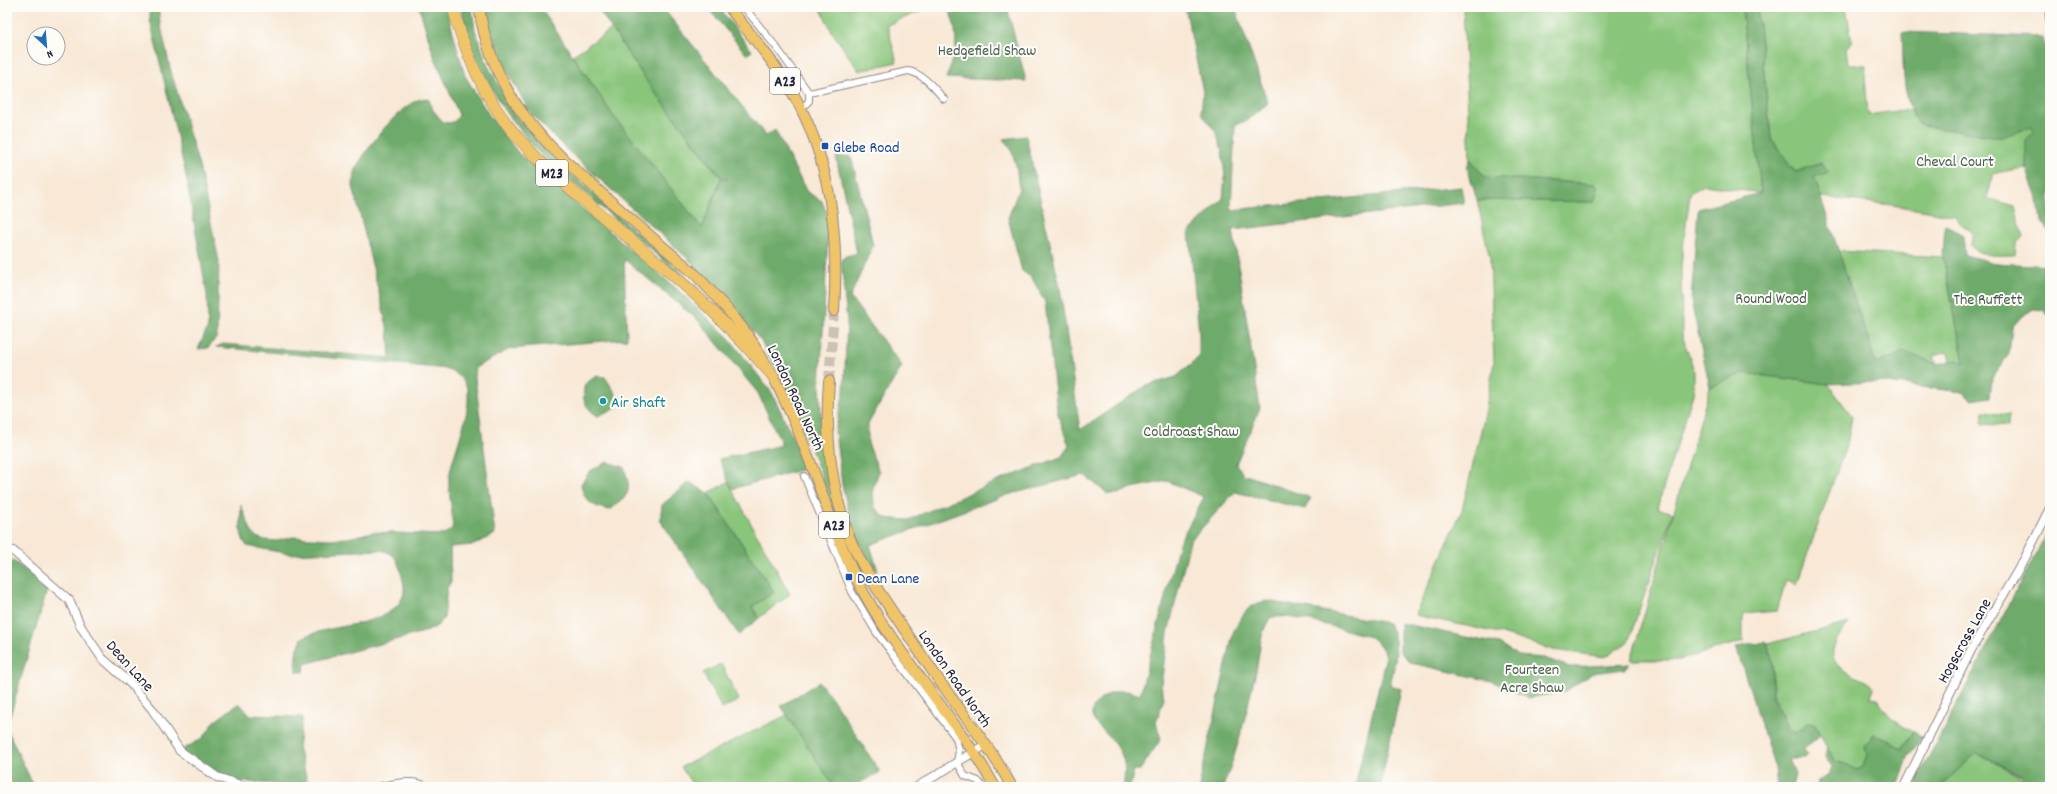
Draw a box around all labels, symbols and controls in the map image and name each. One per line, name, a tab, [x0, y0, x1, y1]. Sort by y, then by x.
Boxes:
north arrow	[26, 26, 66, 66]
park label: Hedgefield Shaw	[938, 40, 1036, 63]
text: N	[43, 45, 55, 62]
road number: A23	[770, 68, 800, 94]
place label: Glebe Road	[833, 137, 899, 160]
marker: Glebe Road	[820, 141, 830, 151]
park label: Cheval Court	[1916, 151, 1994, 174]
road number: M23	[536, 160, 568, 186]
park label: Round Wood	[1735, 288, 1807, 311]
park label: The Ruffett	[1954, 289, 2022, 312]
street label: London Road North	[760, 341, 829, 455]
place label: Air Shaft	[611, 392, 666, 415]
marker: Air Shaft	[598, 396, 608, 406]
park label: Coldroast Shaw	[1143, 421, 1239, 444]
road number: A23	[819, 512, 849, 538]
place label: Dean Lane	[857, 568, 919, 591]
marker: Dean Lane	[844, 572, 854, 582]
street label: Hogscross Lane	[1932, 594, 1998, 688]
street label: London Road North	[912, 626, 996, 733]
street label: Dean Lane	[100, 636, 159, 698]
park label: Fourteen Acre Shaw	[1500, 659, 1564, 700]

